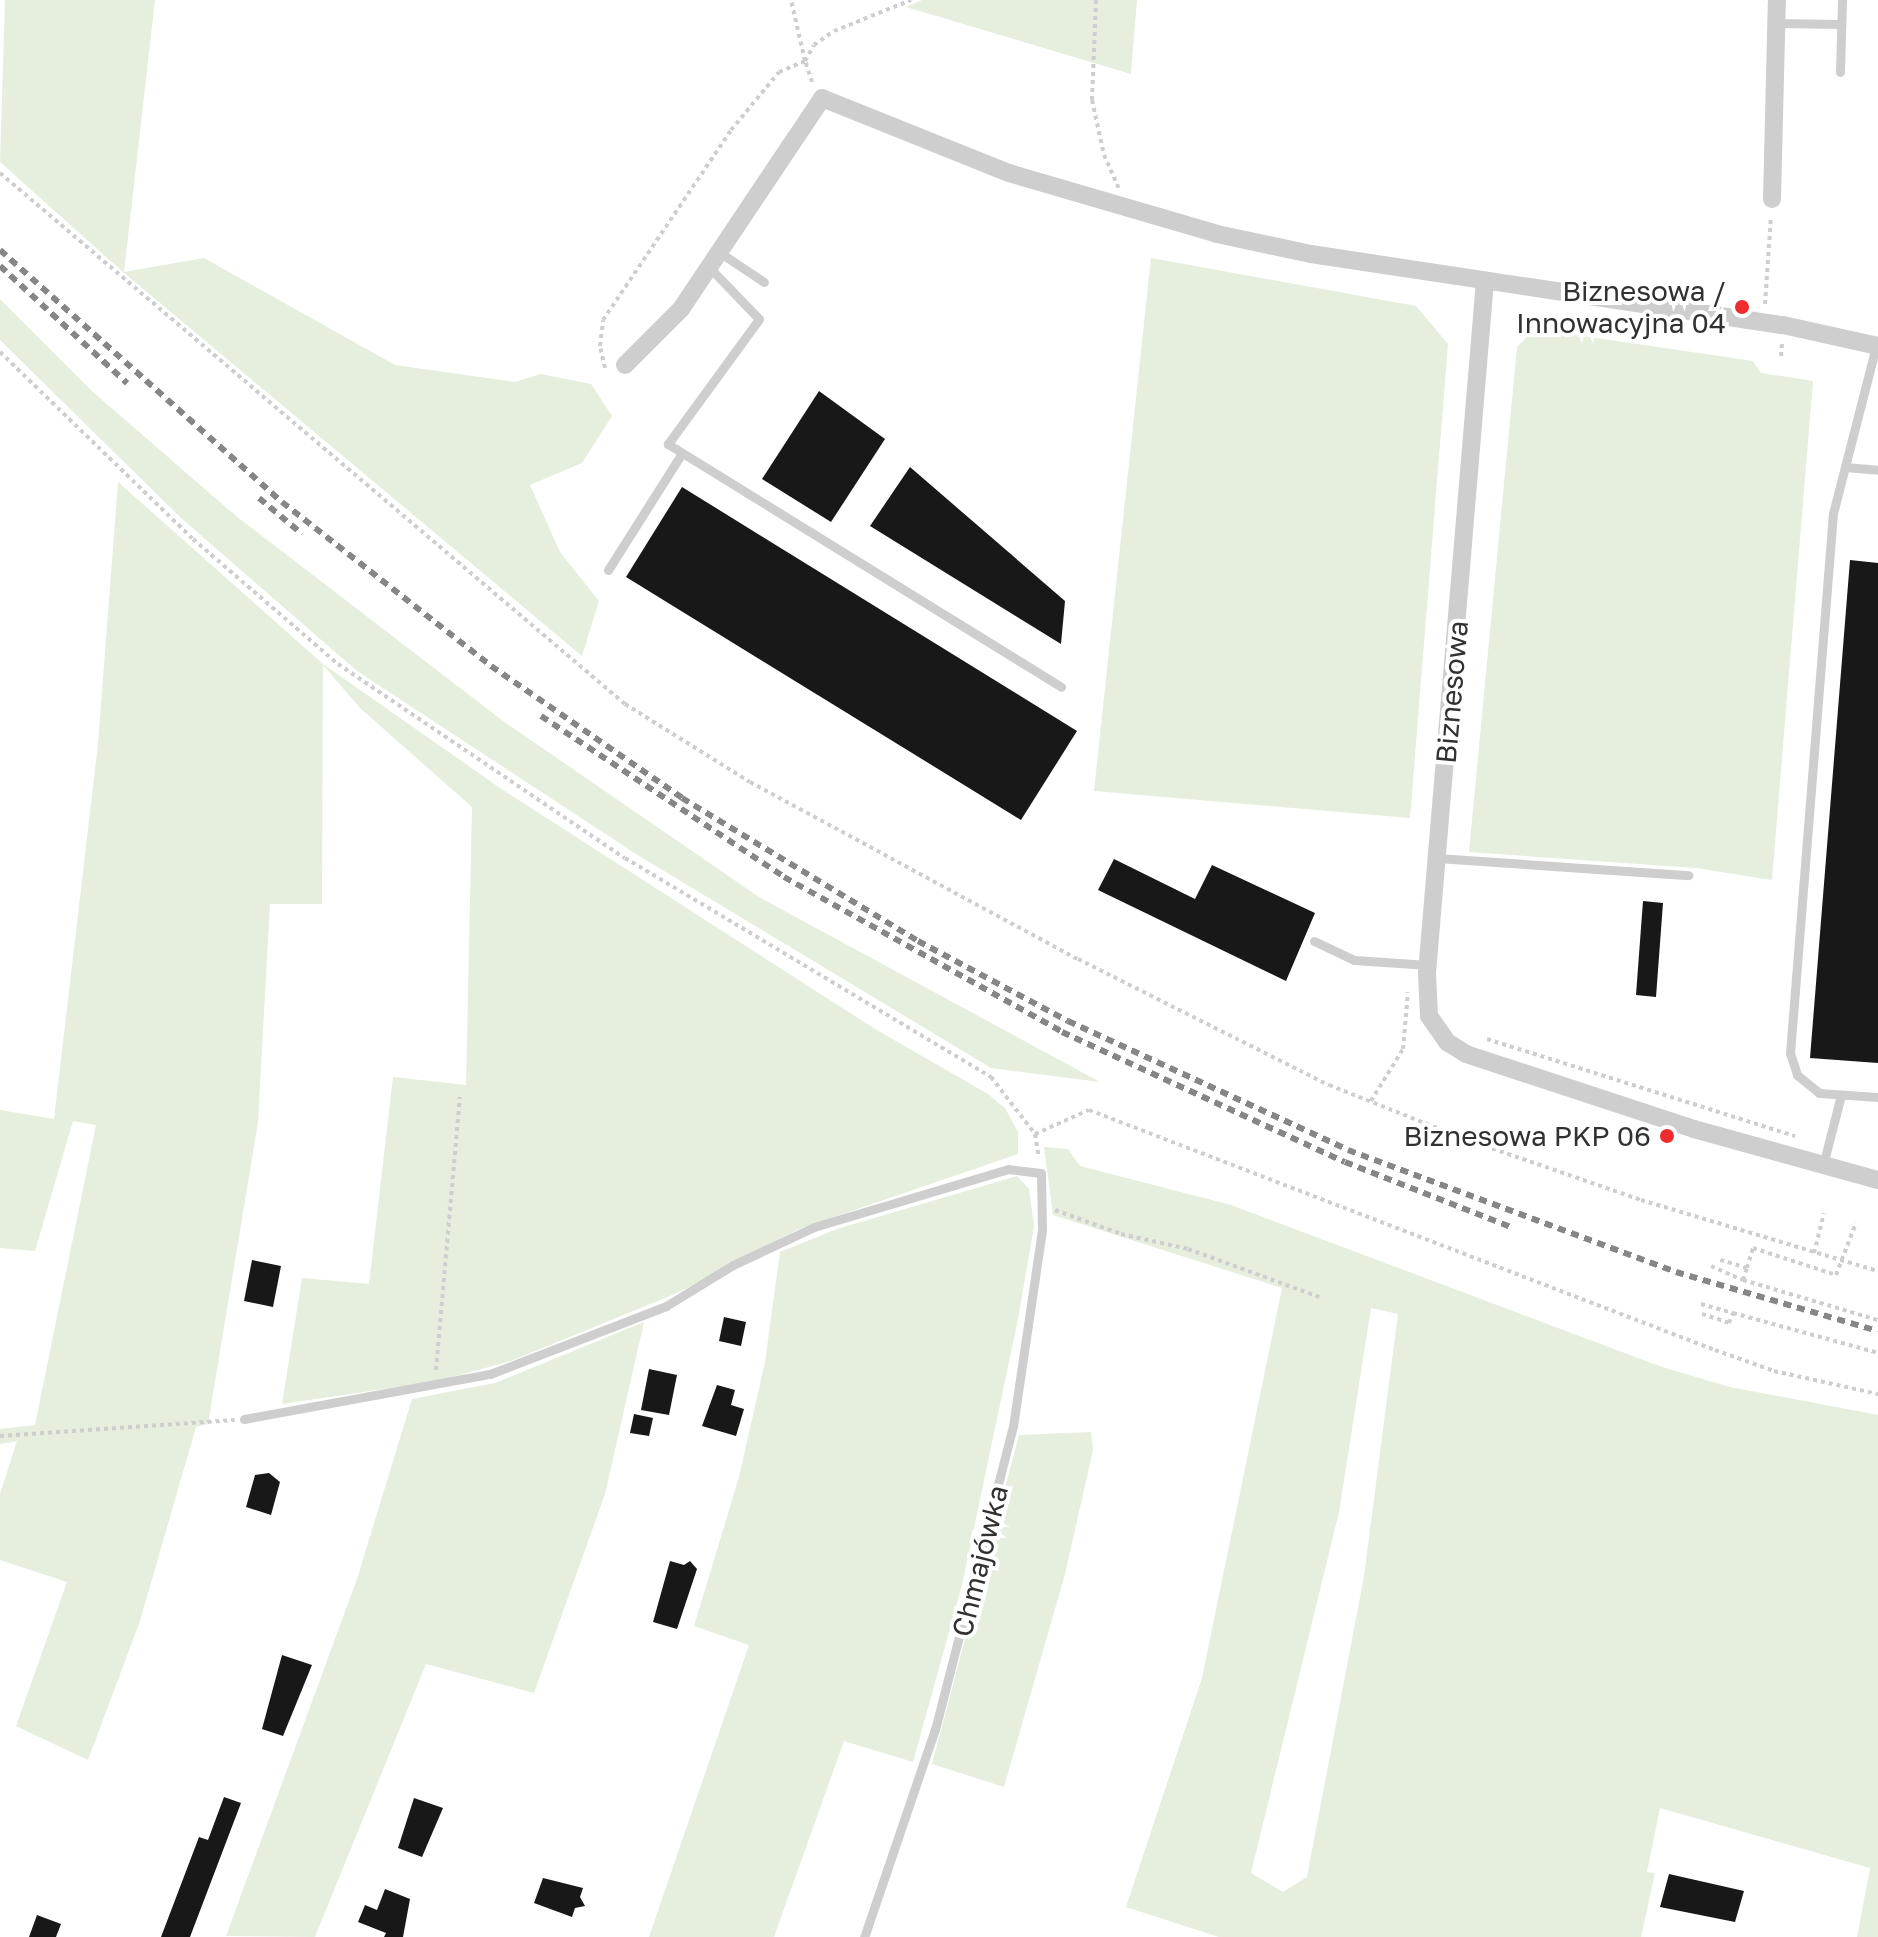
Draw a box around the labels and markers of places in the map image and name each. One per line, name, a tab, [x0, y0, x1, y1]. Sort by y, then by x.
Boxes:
place label: Biznesowa / Innowacyjna 04	[1516, 274, 1726, 340]
marker: Biznesowa / Innowacyjna 04	[1733, 298, 1751, 316]
place label: Biznesowa PKP 06	[1403, 1119, 1651, 1153]
marker: Biznesowa PKP 06	[1658, 1127, 1676, 1145]

